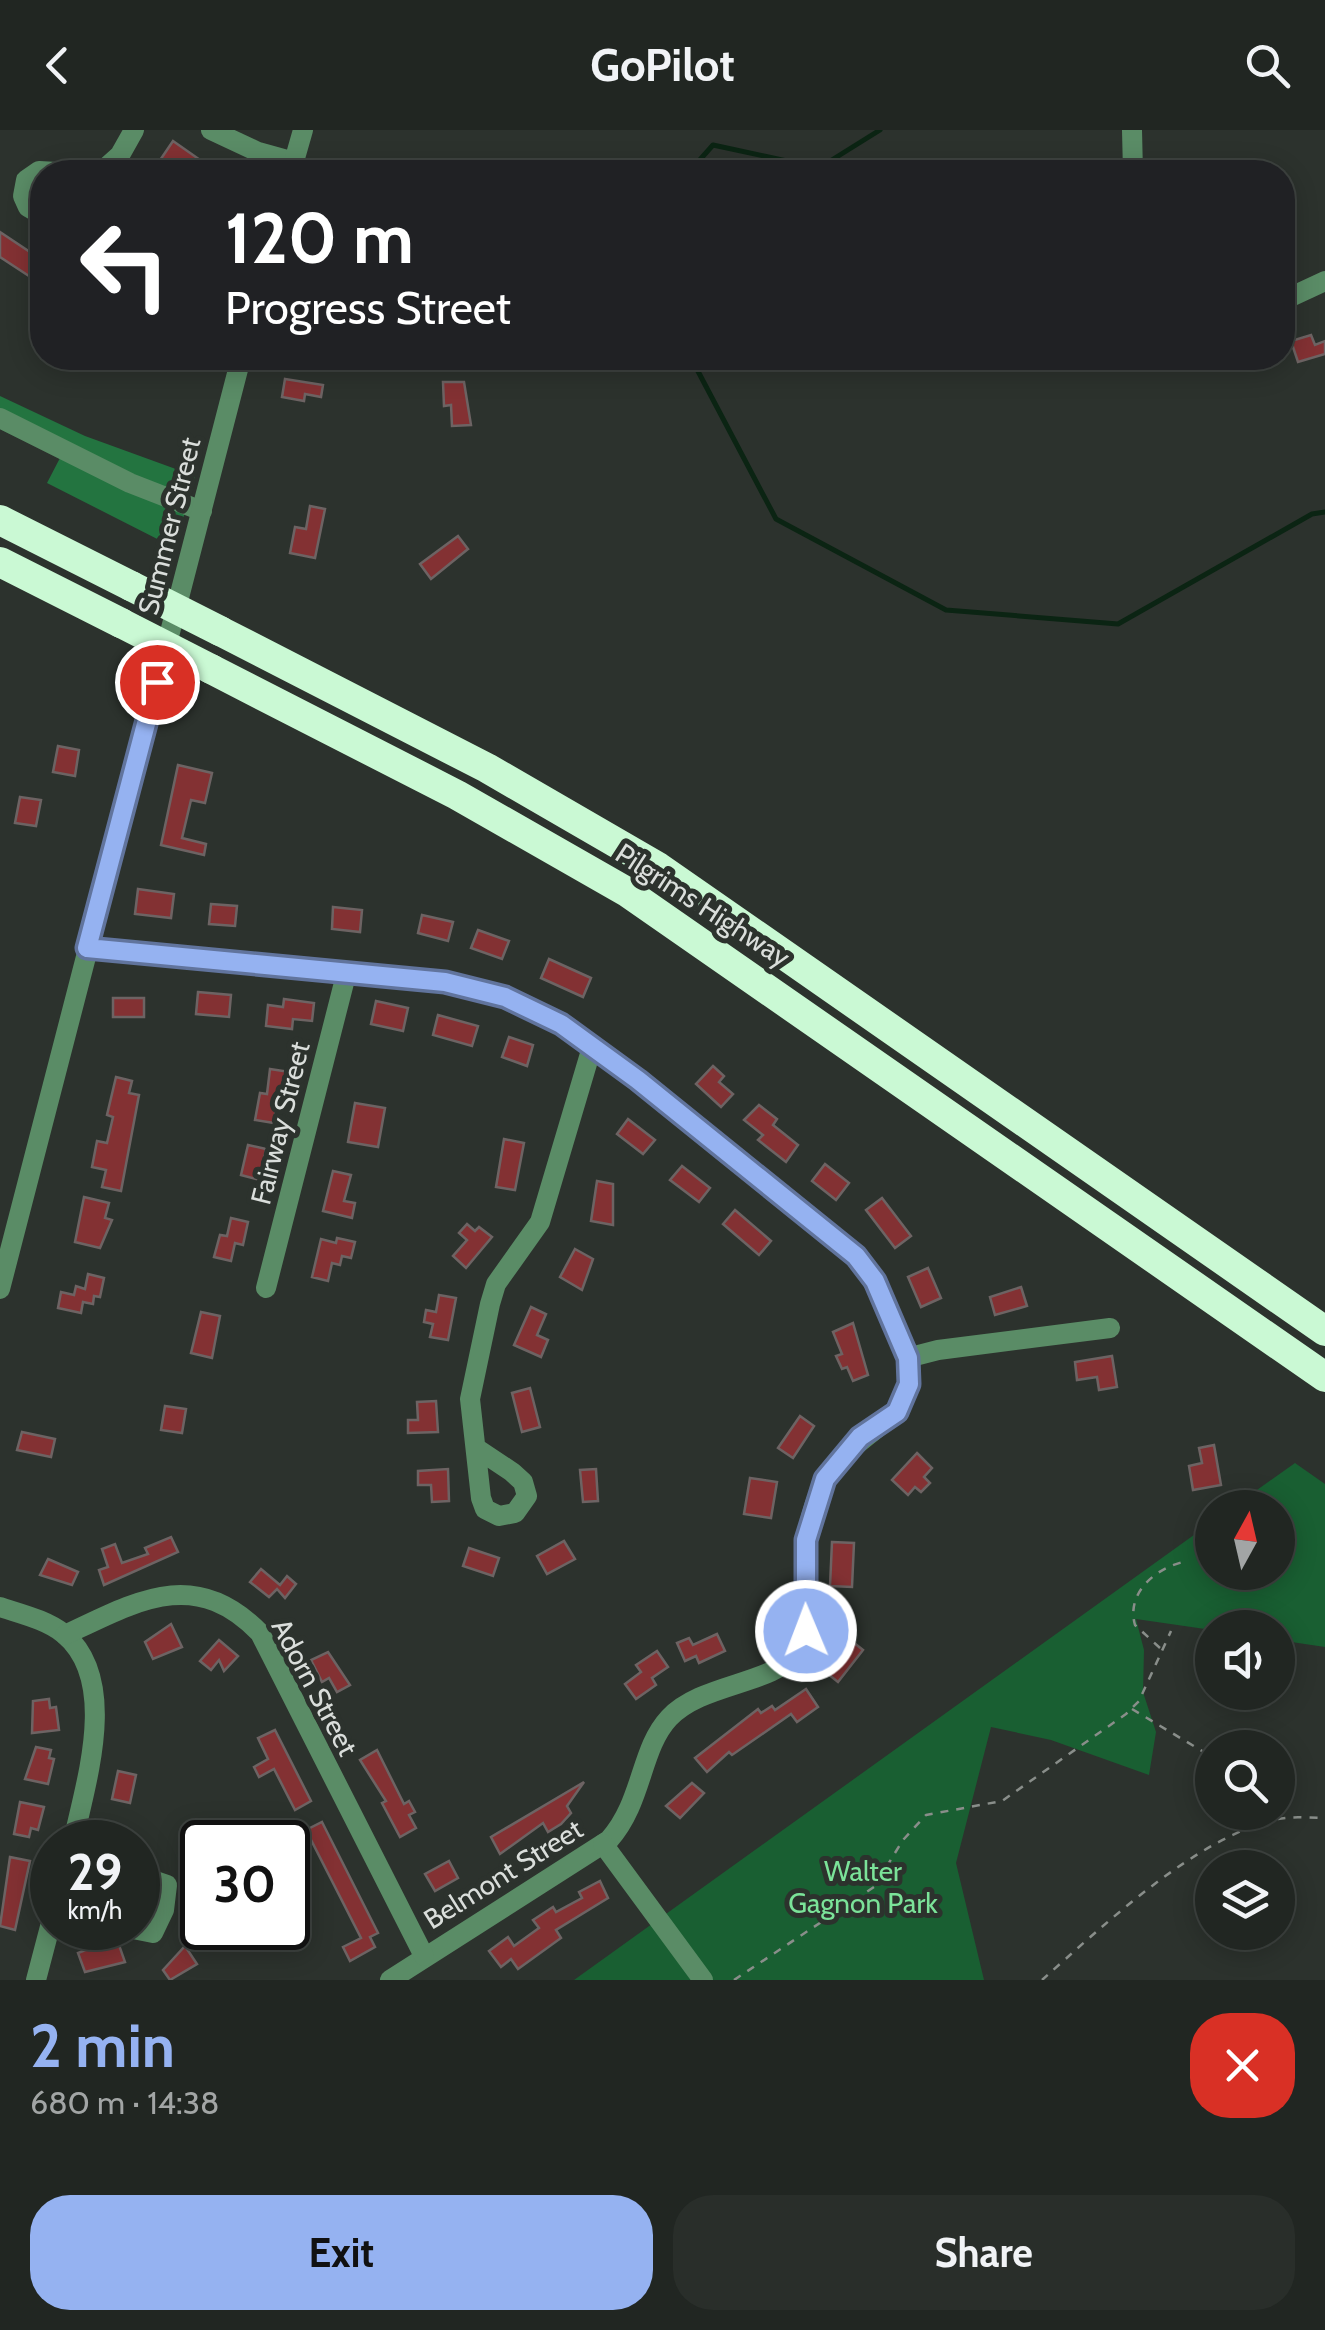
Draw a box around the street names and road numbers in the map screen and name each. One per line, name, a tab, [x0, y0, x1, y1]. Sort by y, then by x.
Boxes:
street label: Summer Street	[131, 434, 207, 618]
street label: Pilgrims Highway	[609, 836, 797, 974]
street label: Fairway Street	[243, 1038, 317, 1208]
street label: Adorn Street	[265, 1613, 365, 1761]
street label: Belmont Street	[417, 1812, 589, 1936]

